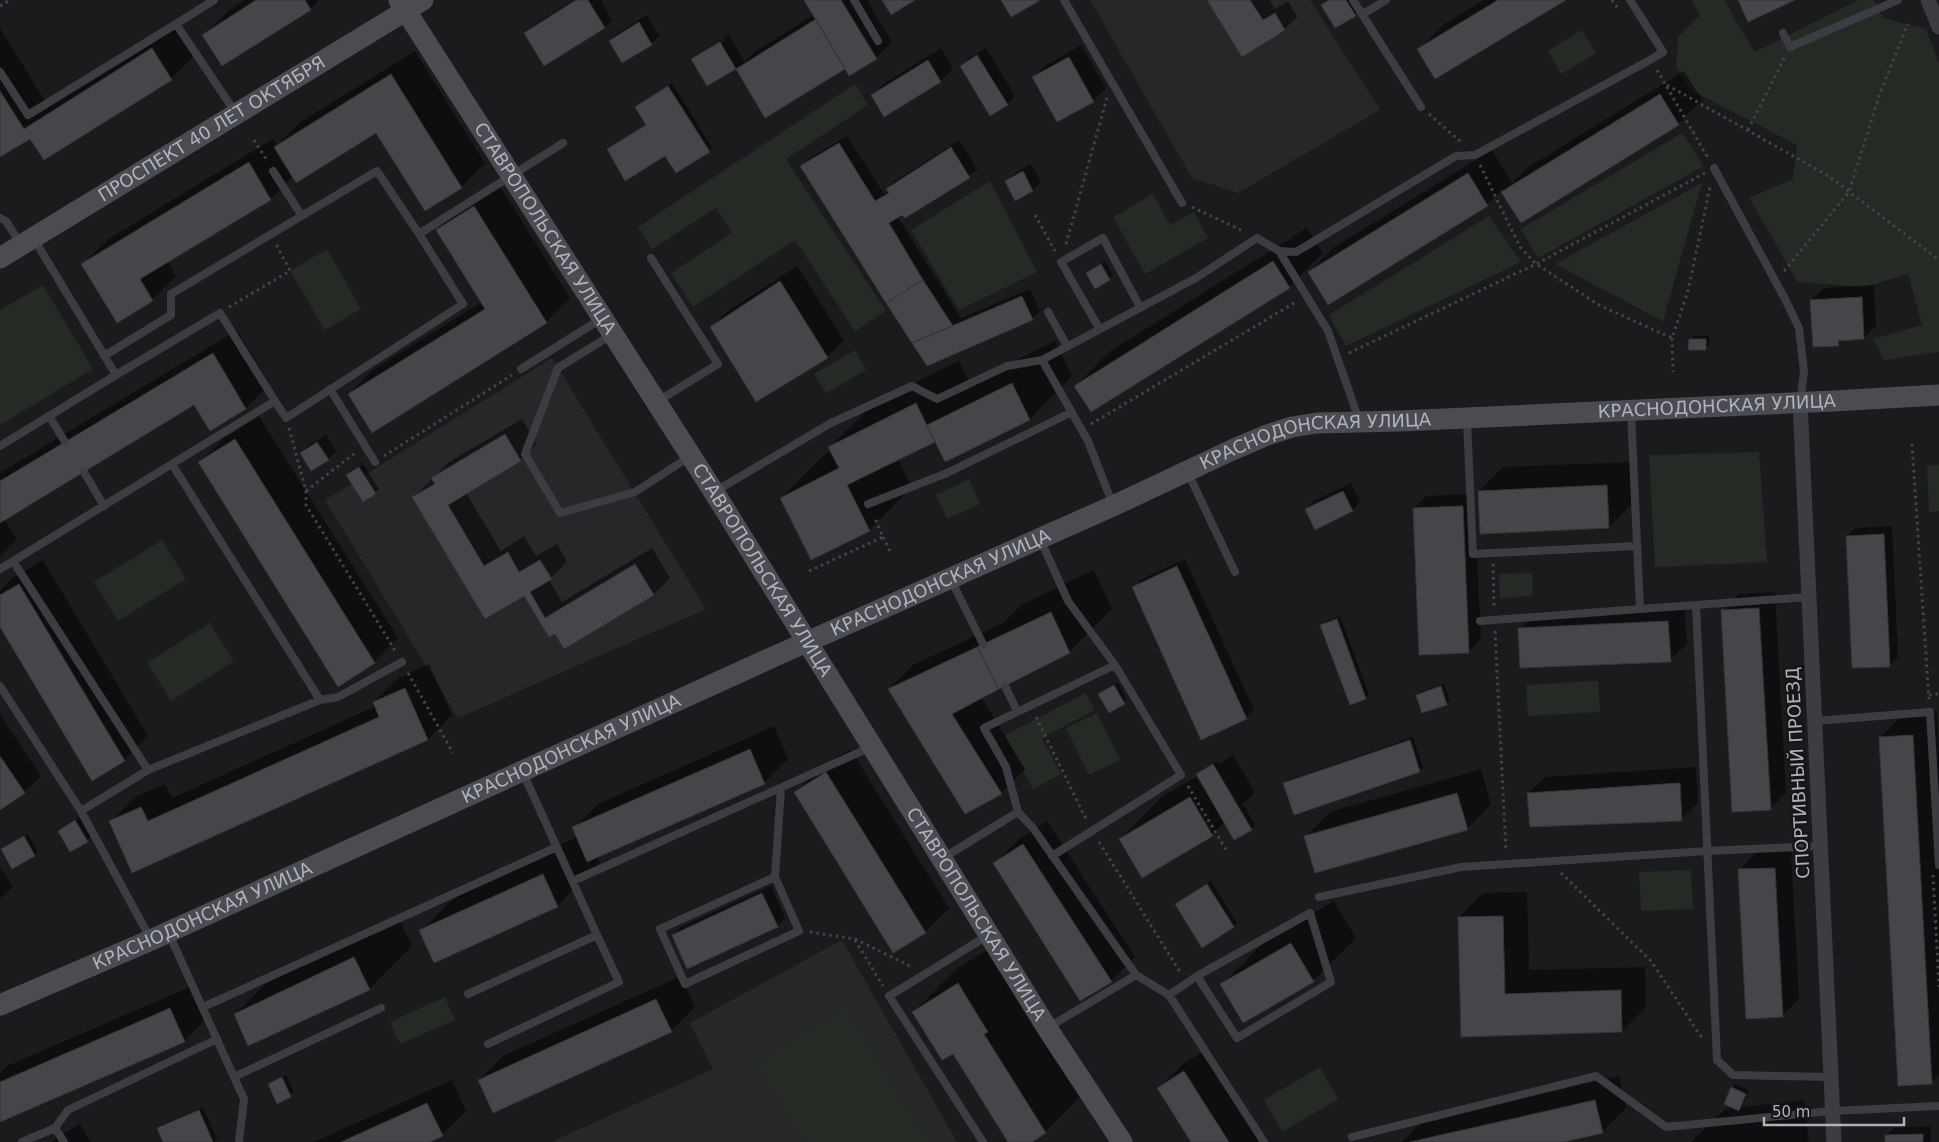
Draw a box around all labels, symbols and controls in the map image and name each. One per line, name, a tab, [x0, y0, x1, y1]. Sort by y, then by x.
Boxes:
street label: ПРОСПЕКТ 40 ЛЕТ ОКТЯБРЯ	[94, 51, 329, 206]
street label: СТАВРОПОЛЬСКАЯ УЛИЦА	[470, 118, 621, 338]
street label: КРАСНОДОНСКАЯ УЛИЦА	[1597, 390, 1837, 422]
street label: КРАСНОДОНСКАЯ УЛИЦА	[1196, 409, 1432, 474]
street label: СТАВРОПОЛЬСКАЯ УЛИЦА	[688, 459, 837, 681]
street label: КРАСНОДОНСКАЯ УЛИЦА	[827, 524, 1054, 640]
street label: СПОРТИВНЫЙ ПРОЕЗД	[1781, 667, 1814, 879]
street label: КРАСНОДОНСКАЯ УЛИЦА	[458, 689, 684, 807]
street label: СТАВРОПОЛЬСКАЯ УЛИЦА	[902, 803, 1051, 1025]
street label: КРАСНОДОНСКАЯ УЛИЦА	[89, 857, 316, 974]
scale bar	[1764, 1094, 1904, 1126]
text: 50 m	[1772, 1103, 1810, 1121]

